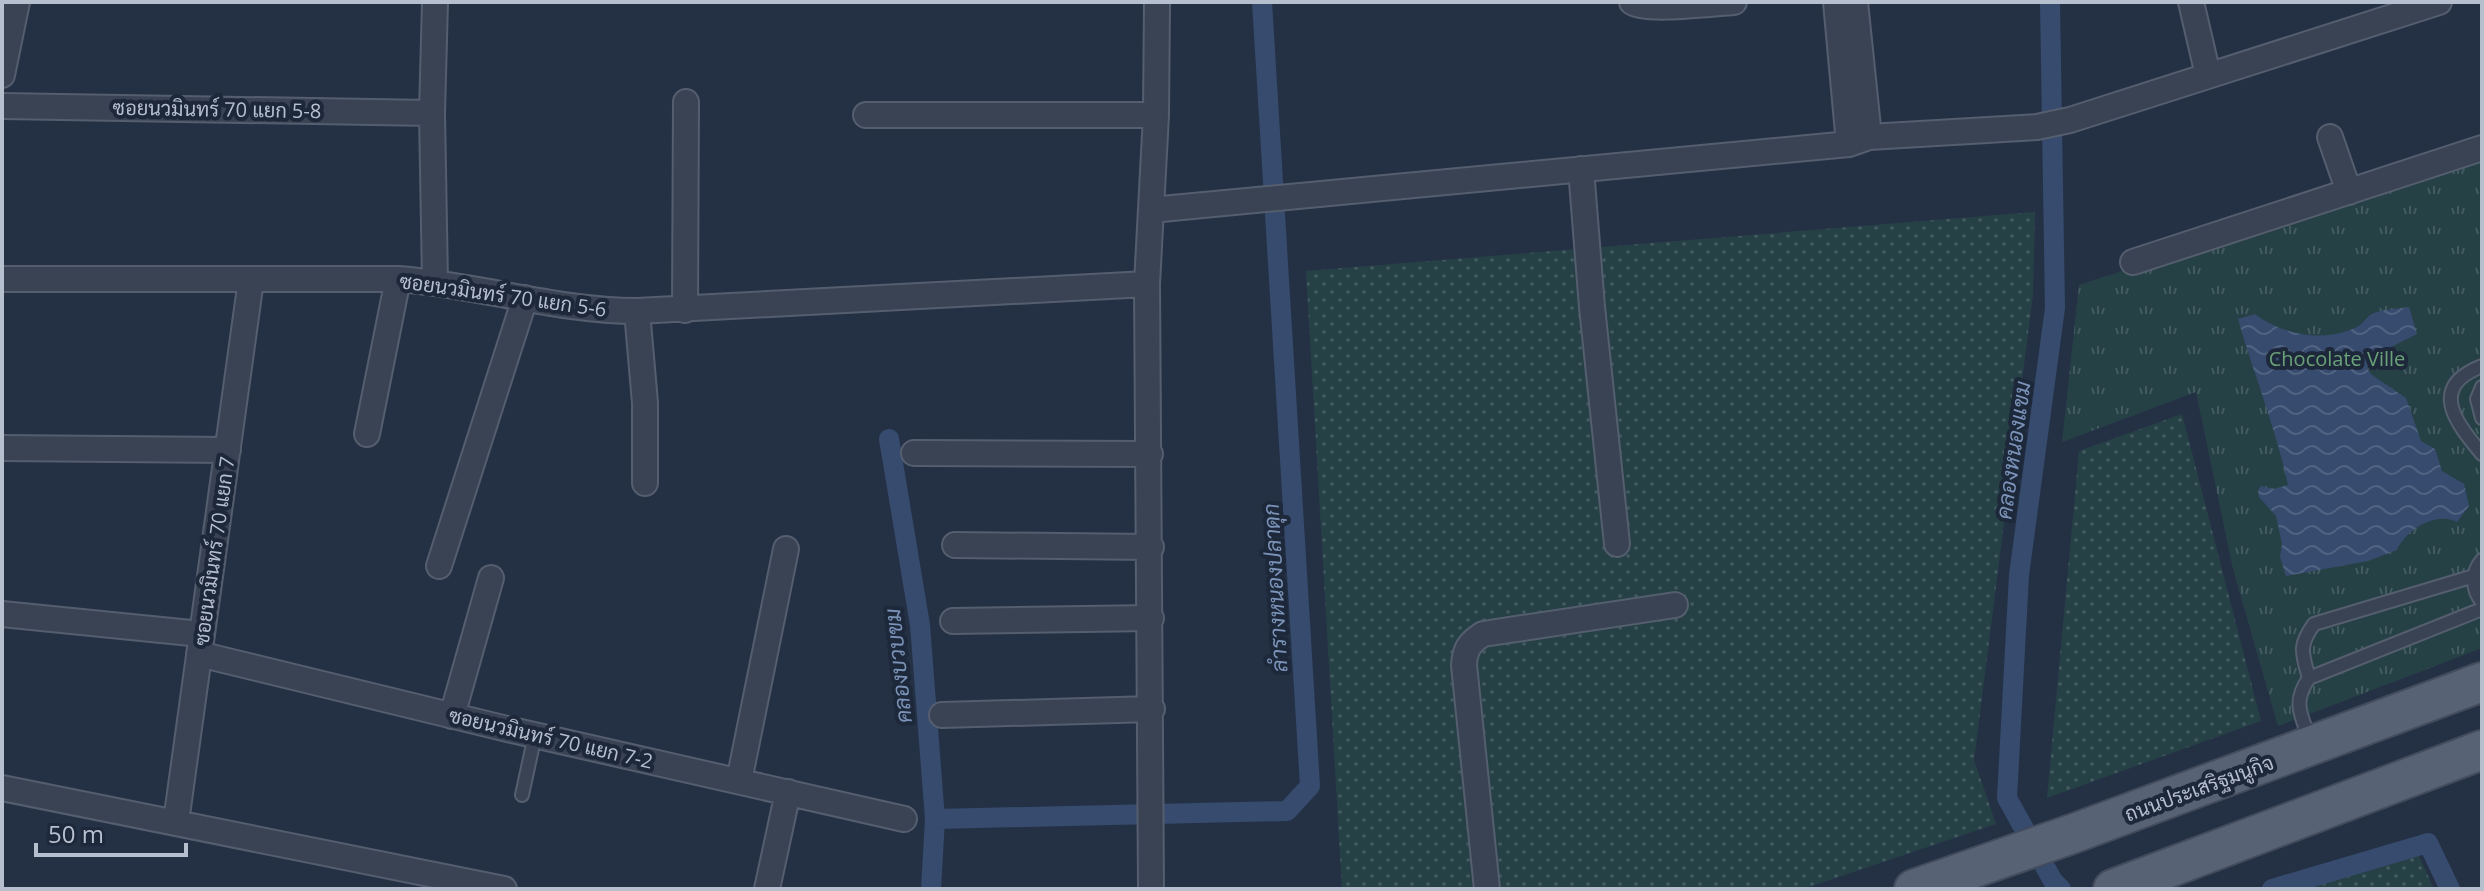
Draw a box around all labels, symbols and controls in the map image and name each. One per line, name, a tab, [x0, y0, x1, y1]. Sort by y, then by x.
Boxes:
street label: ซอยนวมินทร์ 70 แยก 5-8	[112, 94, 322, 124]
street label: ซอยนวมินทร์ 70 แยก 5-6	[398, 267, 608, 323]
park label: Chocolate Ville	[2269, 345, 2405, 372]
water label: คลองหนองแขม	[1987, 379, 2037, 521]
street label: ซอยนวมินทร์ 70 แยก 7	[187, 455, 241, 647]
water label: ลำรางหนองปลาดุก	[1255, 503, 1295, 673]
water label: คลองบวบขม	[876, 607, 918, 725]
street label: ซอยนวมินทร์ 70 แยก 7-2	[446, 701, 656, 775]
street label: ถนนประเสริฐมนูกิจ	[2121, 749, 2278, 829]
scale bar	[36, 807, 186, 857]
text: 50 m	[48, 817, 104, 850]

